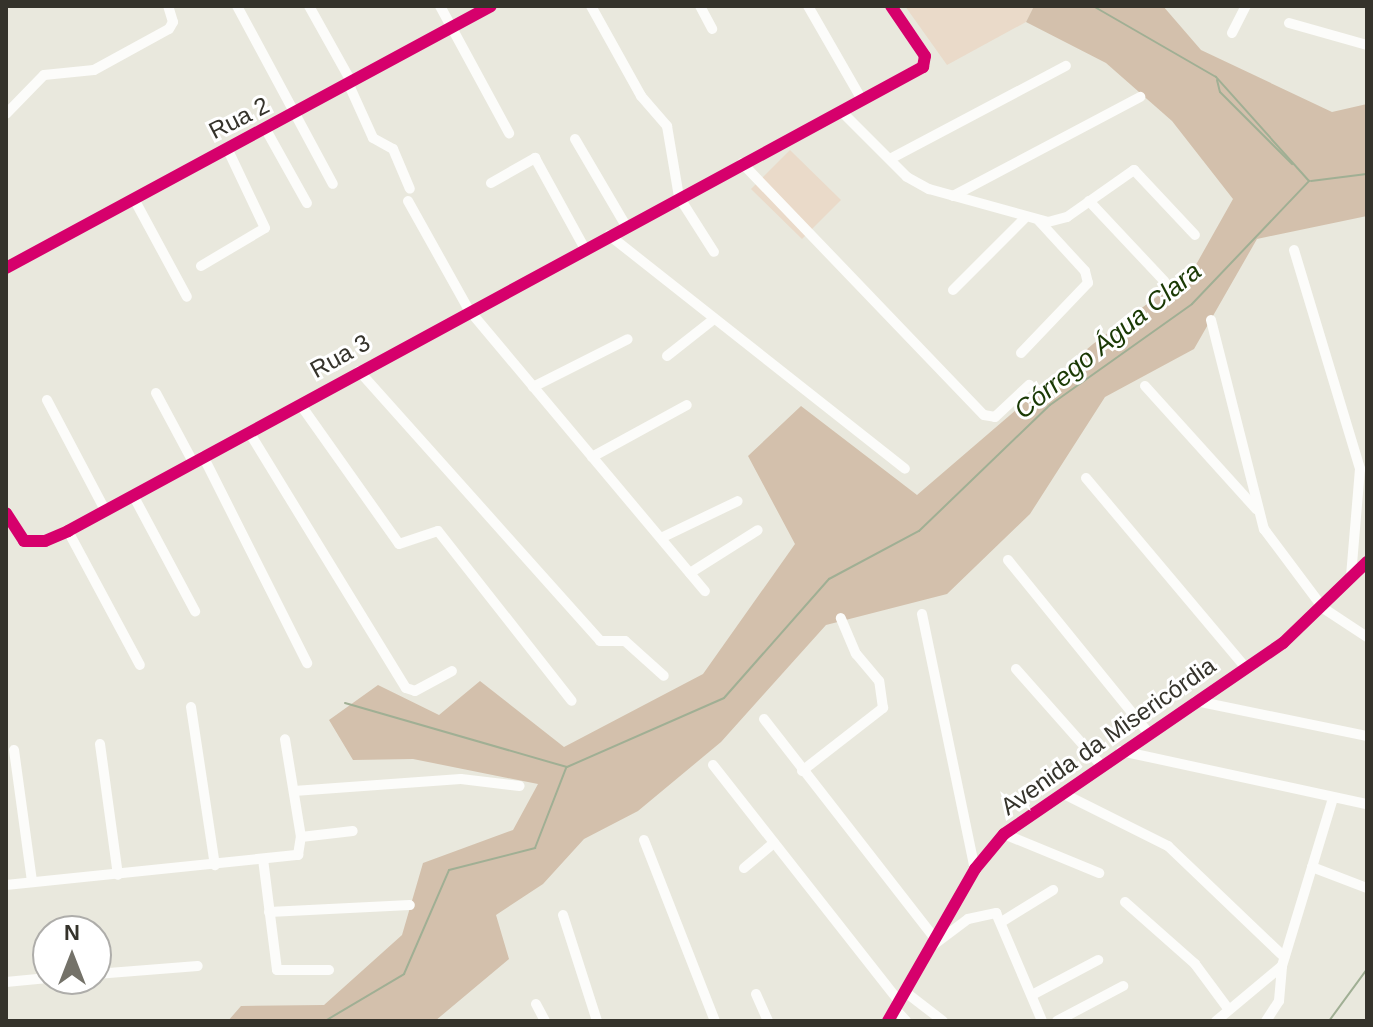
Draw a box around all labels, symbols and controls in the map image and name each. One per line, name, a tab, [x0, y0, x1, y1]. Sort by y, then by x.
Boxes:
street label: Rua 2	[204, 91, 274, 145]
water label: Córrego Água Clara	[1008, 256, 1208, 426]
street label: Rua 3	[305, 328, 375, 384]
street label: Avenida da Misericórdia	[995, 651, 1221, 821]
north arrow	[32, 915, 112, 995]
text: N	[64, 920, 80, 945]

